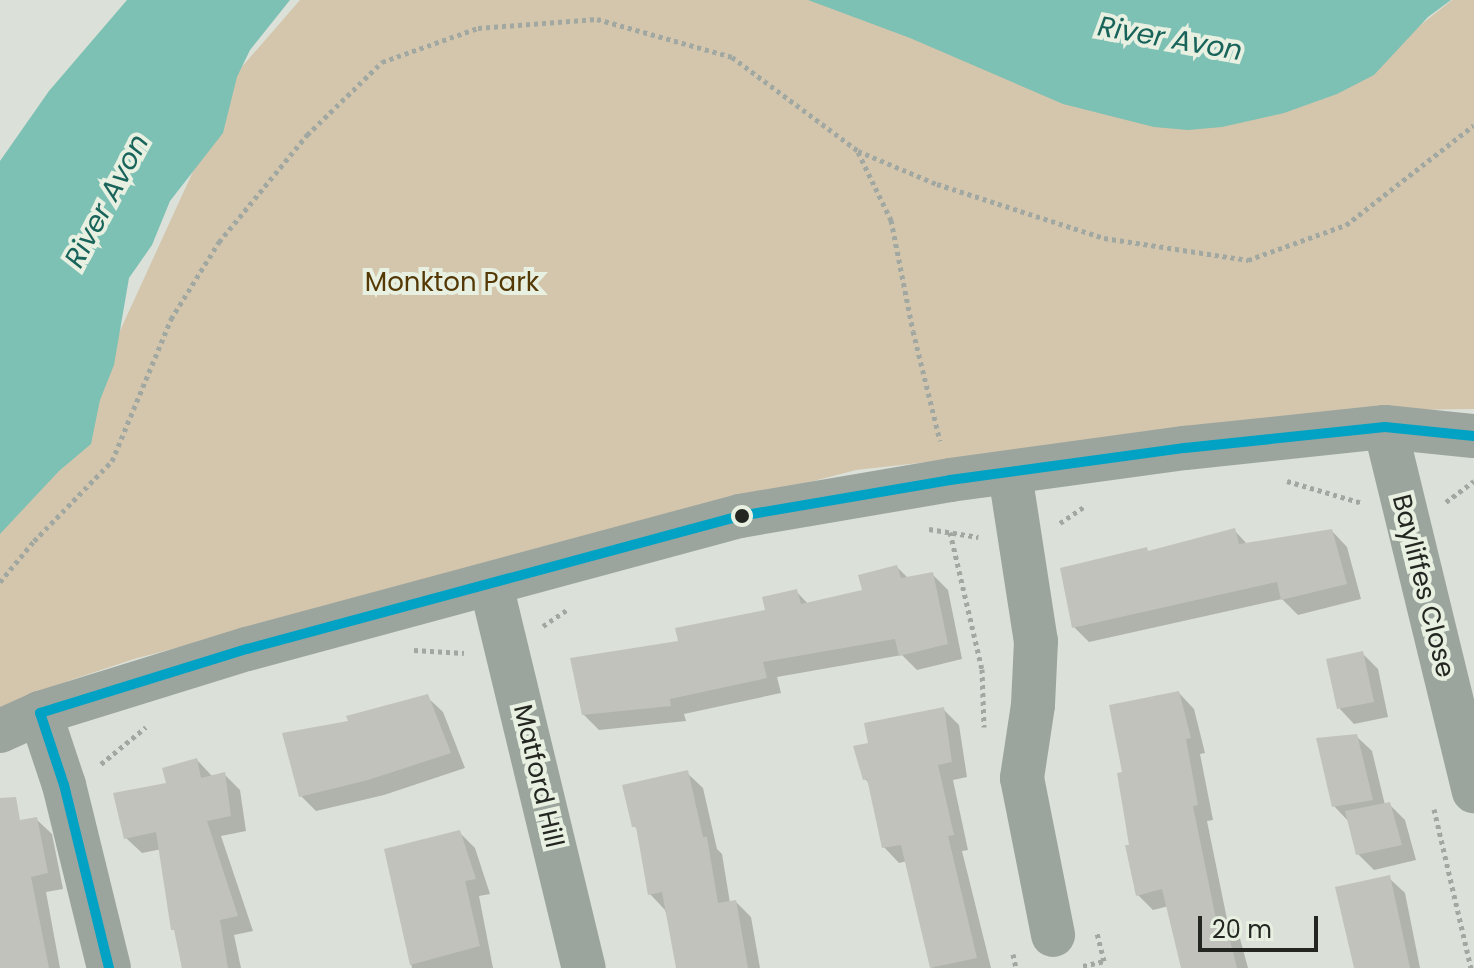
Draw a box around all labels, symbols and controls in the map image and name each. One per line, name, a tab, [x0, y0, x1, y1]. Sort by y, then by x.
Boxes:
water label: River Avon	[1095, 10, 1245, 68]
water label: River Avon	[58, 129, 156, 273]
park label: Monkton Park	[365, 267, 539, 299]
street label: Bayliffes Close	[1385, 491, 1461, 681]
unlabelled marker	[734, 508, 750, 524]
street label: Matford Hill	[506, 701, 570, 851]
scale bar	[1202, 900, 1322, 950]
text: 20 m	[1212, 913, 1272, 946]

